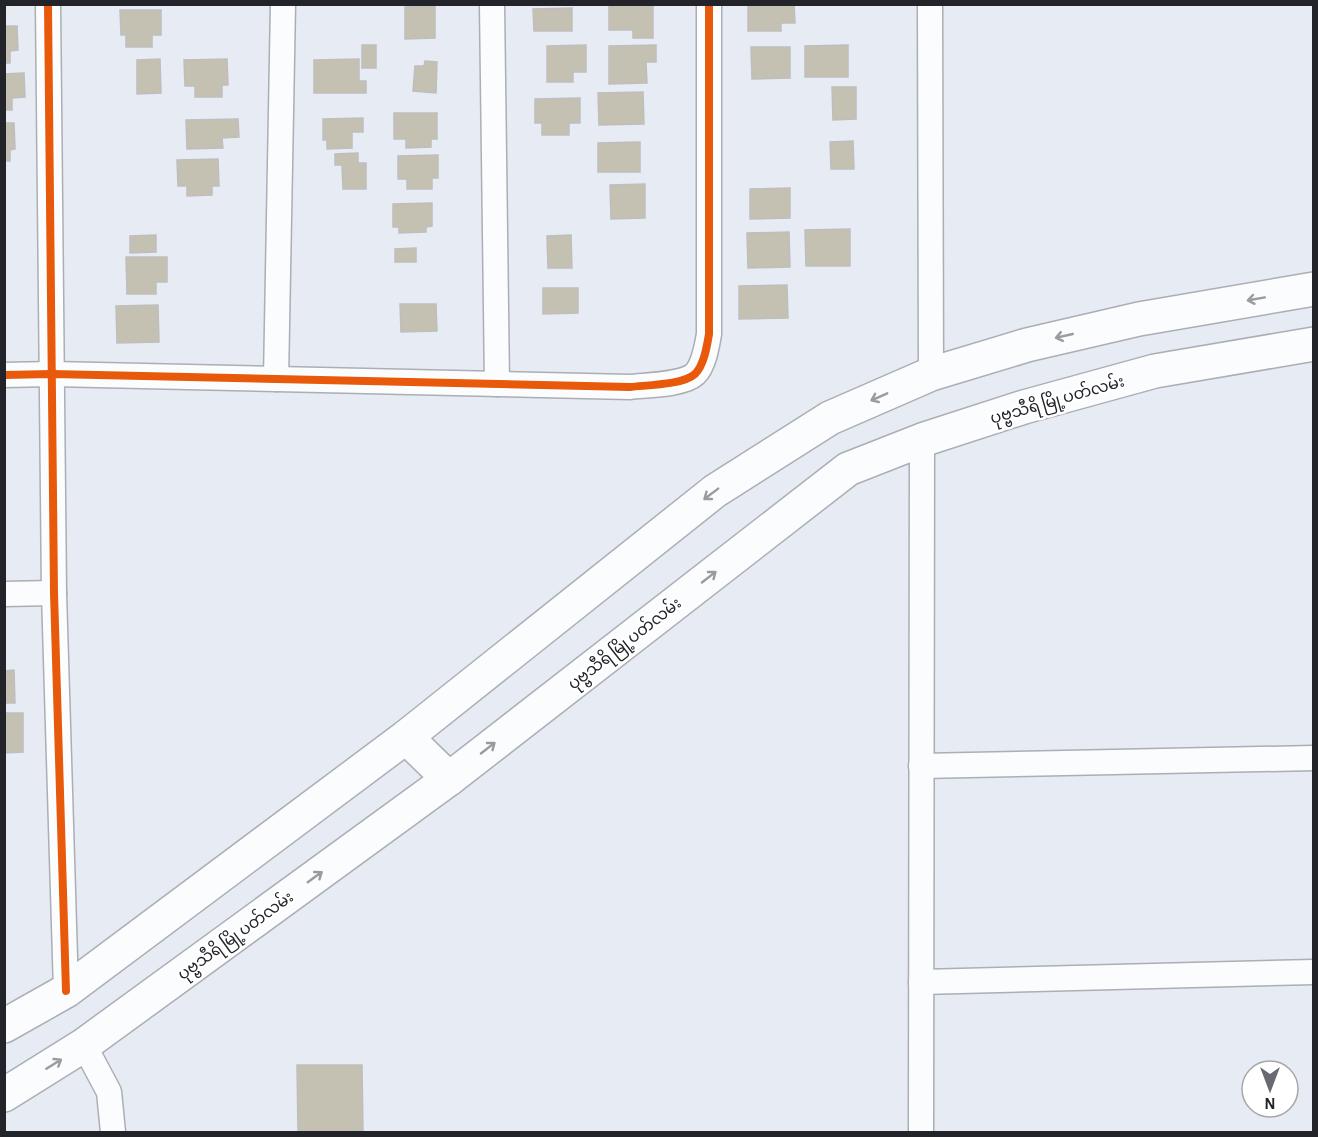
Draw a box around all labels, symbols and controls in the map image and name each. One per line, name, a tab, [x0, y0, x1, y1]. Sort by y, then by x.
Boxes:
one-way arrow	[1246, 294, 1266, 305]
one-way arrow	[1055, 331, 1074, 343]
street label: ပုဗ္ဗသီရိ မြို့ပတ်လမ်း	[987, 369, 1128, 433]
one-way arrow	[871, 391, 889, 403]
one-way arrow	[704, 488, 720, 500]
one-way arrow	[701, 571, 717, 584]
street label: ပုဗ္ဗသီရိ မြို့ပတ်လမ်း	[563, 592, 688, 697]
one-way arrow	[480, 742, 496, 755]
one-way arrow	[306, 871, 322, 883]
street label: ပုဗ္ဗသီရိ မြို့ပတ်လမ်း	[173, 885, 300, 988]
one-way arrow	[45, 1058, 62, 1070]
north arrow	[1240, 1059, 1300, 1119]
text: N	[1264, 1095, 1276, 1111]

